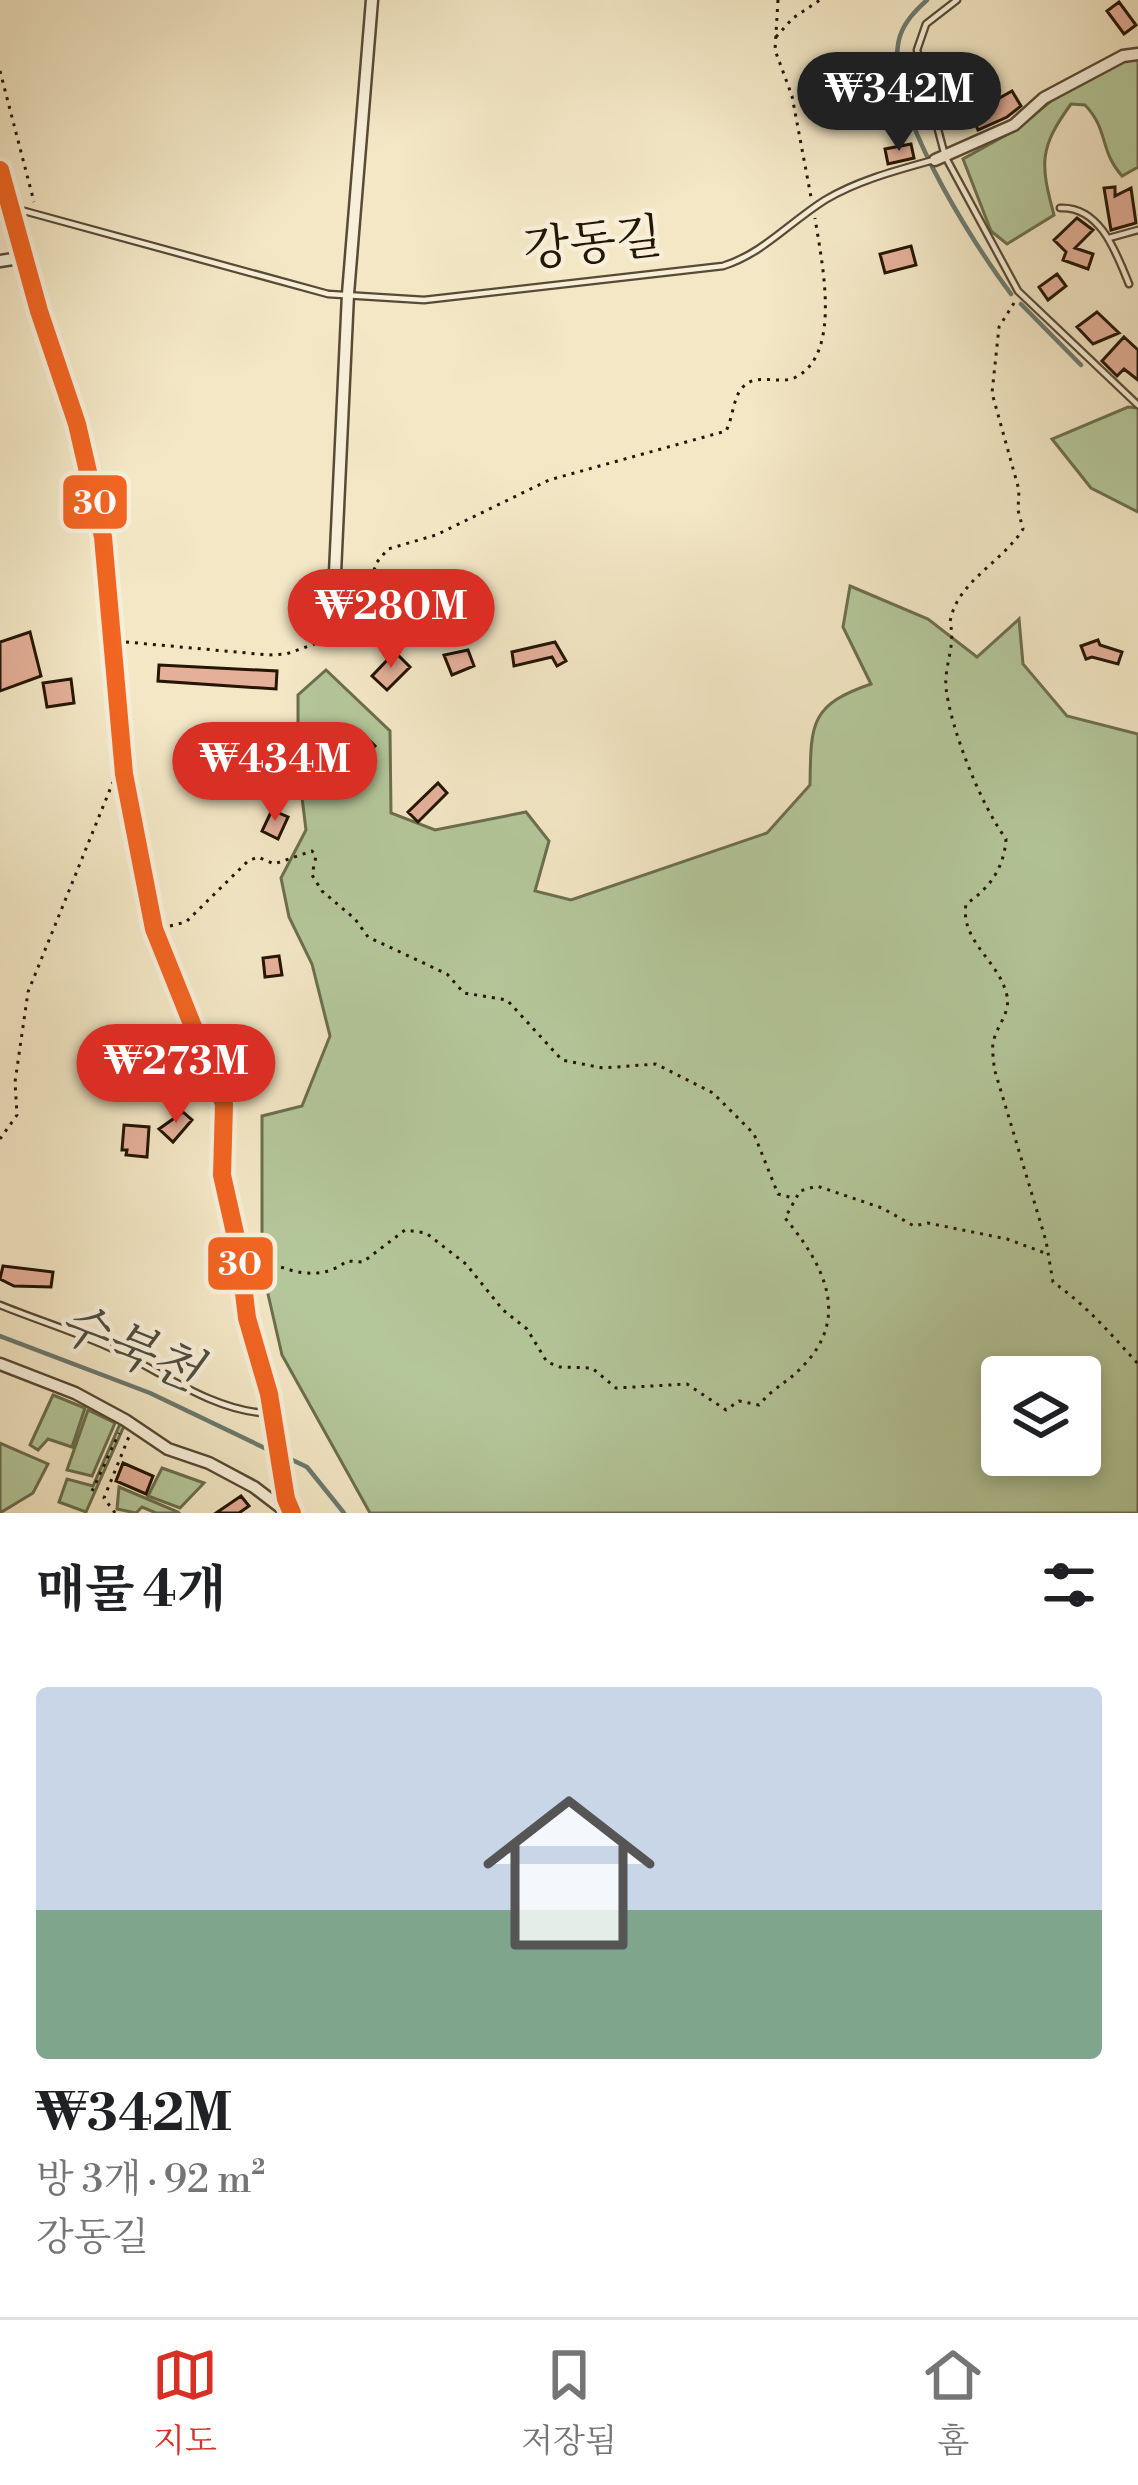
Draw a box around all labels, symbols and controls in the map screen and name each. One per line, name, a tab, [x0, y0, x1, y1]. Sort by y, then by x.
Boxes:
pin: ₩342M	[815, 52, 983, 154]
text: ₩342M	[824, 66, 974, 115]
street label: 강동길	[521, 208, 665, 282]
line badge: 30	[61, 473, 129, 531]
text: 30	[73, 484, 117, 525]
pin: ₩280M	[307, 569, 475, 671]
text: ₩280M	[315, 583, 467, 632]
pin: ₩434M	[191, 722, 359, 824]
text: ₩434M	[199, 736, 351, 785]
pin: ₩273M	[92, 1024, 260, 1126]
text: ₩273M	[103, 1038, 249, 1087]
line badge: 30	[206, 1235, 275, 1292]
text: 30	[218, 1245, 262, 1286]
water label: 수북천	[48, 1292, 213, 1408]
map controls	[981, 1356, 1101, 1476]
button: layers	[981, 1356, 1101, 1476]
icon: filters	[1036, 1552, 1102, 1618]
text: 매물 4개	[36, 1559, 226, 1623]
icon: home	[461, 1765, 677, 1981]
text: ₩342M	[36, 2083, 232, 2147]
text: 방 3개 · 92 m²	[36, 2156, 265, 2205]
text: 강동길	[36, 2214, 149, 2263]
tab: 지도	[152, 2342, 218, 2463]
tab: 저장됨	[521, 2342, 617, 2463]
tab: 홈	[920, 2342, 986, 2463]

